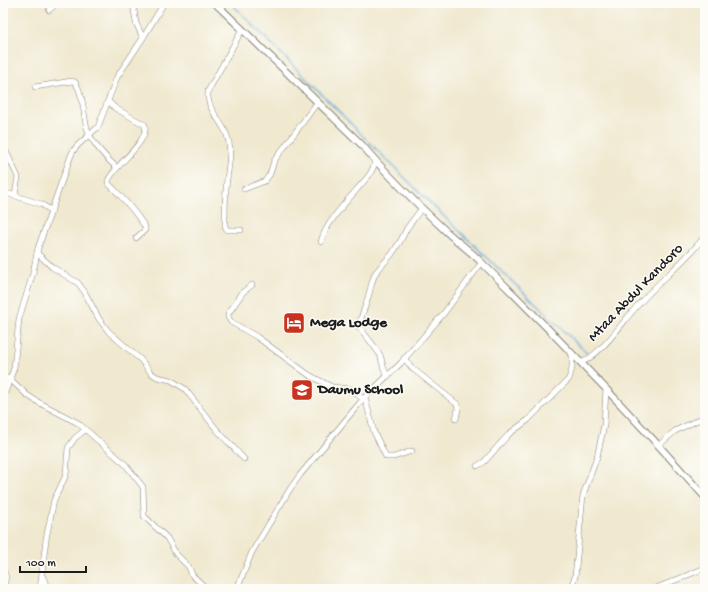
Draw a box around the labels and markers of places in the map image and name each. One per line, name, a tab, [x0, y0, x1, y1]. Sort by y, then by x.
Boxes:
hotel icon: Mega Lodge	[281, 310, 307, 336]
place label: Mega Lodge	[310, 314, 388, 332]
school or university icon: Daumu School	[289, 377, 315, 403]
place label: Daumu School	[316, 381, 404, 399]

